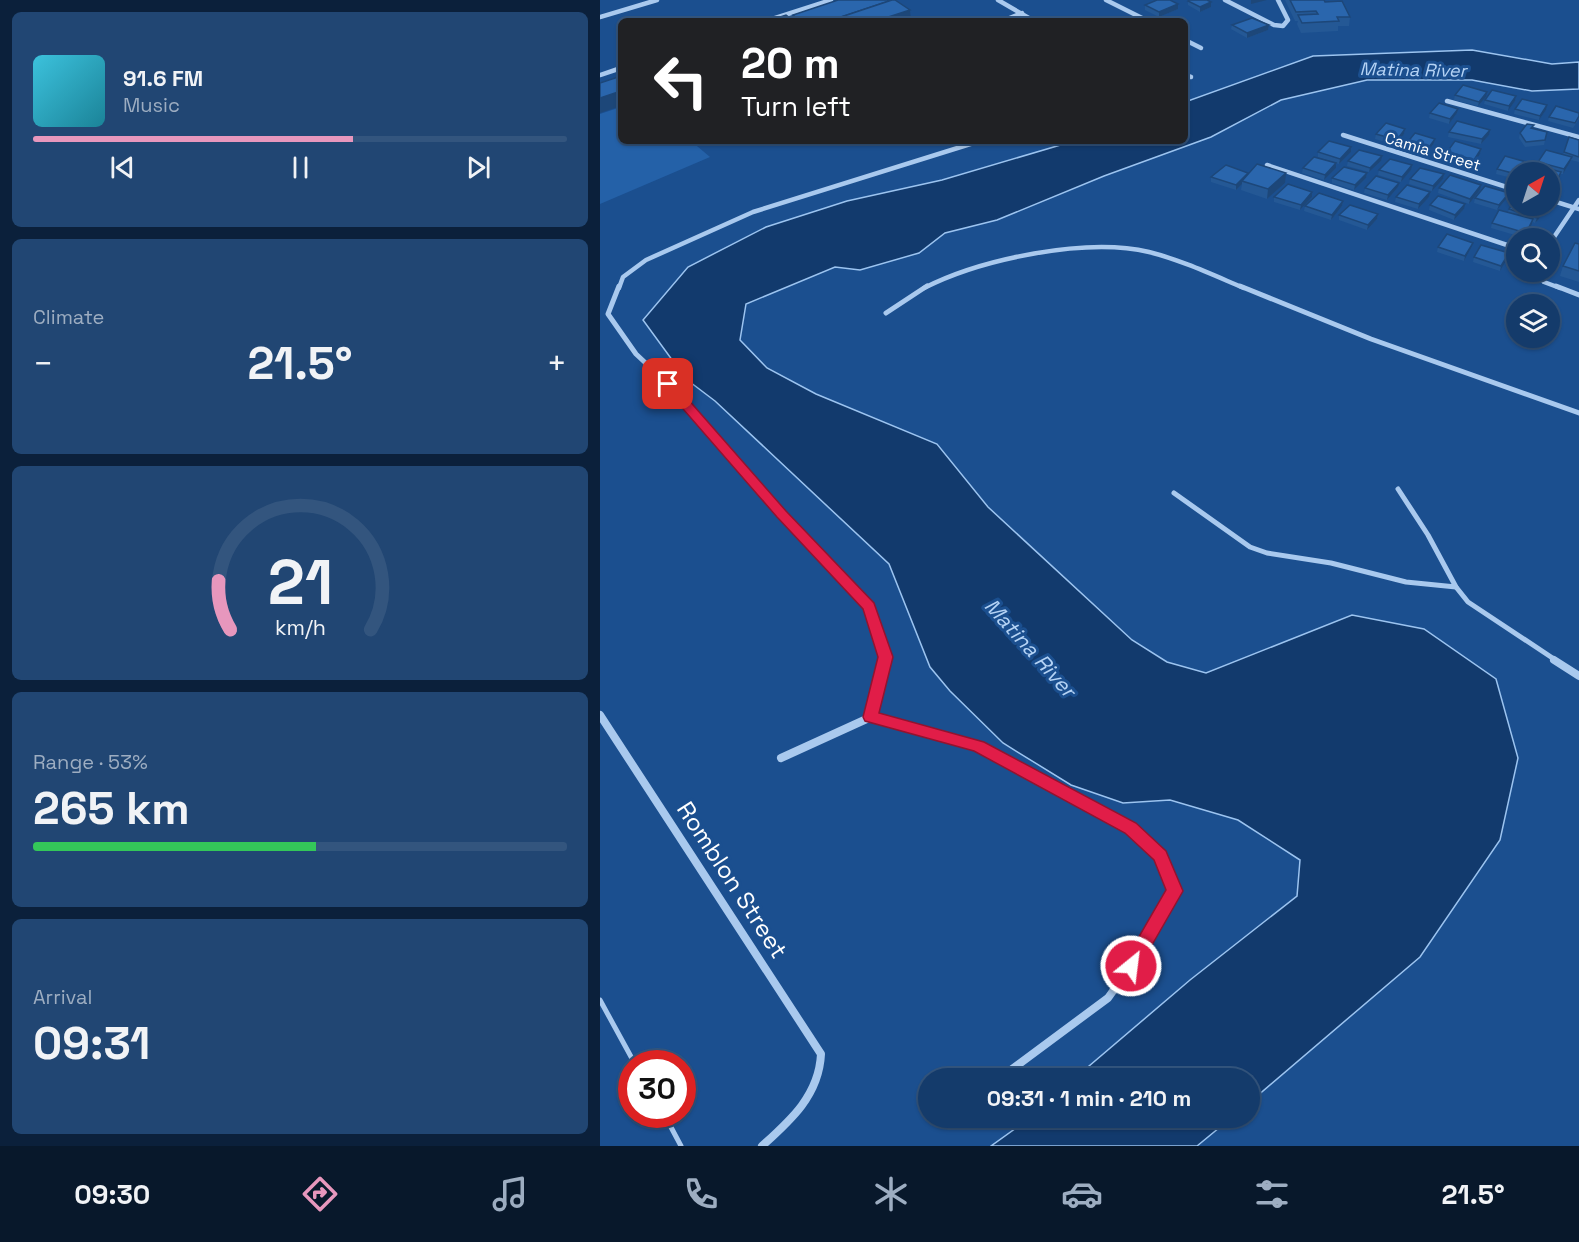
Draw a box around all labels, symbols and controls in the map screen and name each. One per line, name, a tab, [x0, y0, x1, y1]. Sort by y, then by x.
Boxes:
text: 20 m	[741, 37, 840, 90]
icon: left	[642, 42, 720, 120]
water label: Matina River	[1360, 57, 1469, 82]
text: 91.6 FM	[123, 64, 203, 92]
text: Turn left	[741, 89, 851, 124]
text: Music	[123, 92, 180, 118]
street label: Camia Street	[1382, 127, 1483, 176]
icon: previous	[106, 151, 139, 184]
icon: pause	[284, 151, 317, 184]
icon: next	[462, 151, 495, 184]
north arrow	[1506, 162, 1560, 216]
map controls	[1506, 162, 1560, 348]
button: search	[1506, 228, 1560, 282]
button: layers	[1506, 294, 1560, 348]
text: Climate	[33, 304, 104, 330]
text: 21.5°	[247, 335, 353, 392]
text: −	[33, 343, 53, 385]
text: +	[547, 343, 567, 385]
pin	[642, 358, 693, 409]
icon: arrive	[651, 367, 684, 400]
text: 21	[267, 543, 333, 622]
water label: Matina River	[979, 592, 1083, 704]
text: km/h	[274, 614, 326, 641]
text: Range · 53%	[33, 749, 148, 775]
text: 265 km	[33, 780, 190, 837]
street label: Romblon Street	[670, 795, 795, 964]
position arrow	[1099, 934, 1163, 998]
text: Arrival	[33, 984, 92, 1010]
text: 09:31	[33, 1015, 150, 1072]
speed limit sign: 30	[618, 1050, 696, 1128]
text: 09:31 · 1 min · 210 m	[987, 1084, 1191, 1112]
icon: directions	[299, 1173, 341, 1215]
icon: music	[489, 1173, 531, 1215]
icon: phone	[680, 1173, 722, 1215]
icon: climate	[870, 1173, 912, 1215]
icon: car	[1061, 1173, 1103, 1215]
icon: filters	[1251, 1173, 1293, 1215]
text: 09:30	[74, 1177, 150, 1212]
text: 21.5°	[1442, 1177, 1505, 1212]

